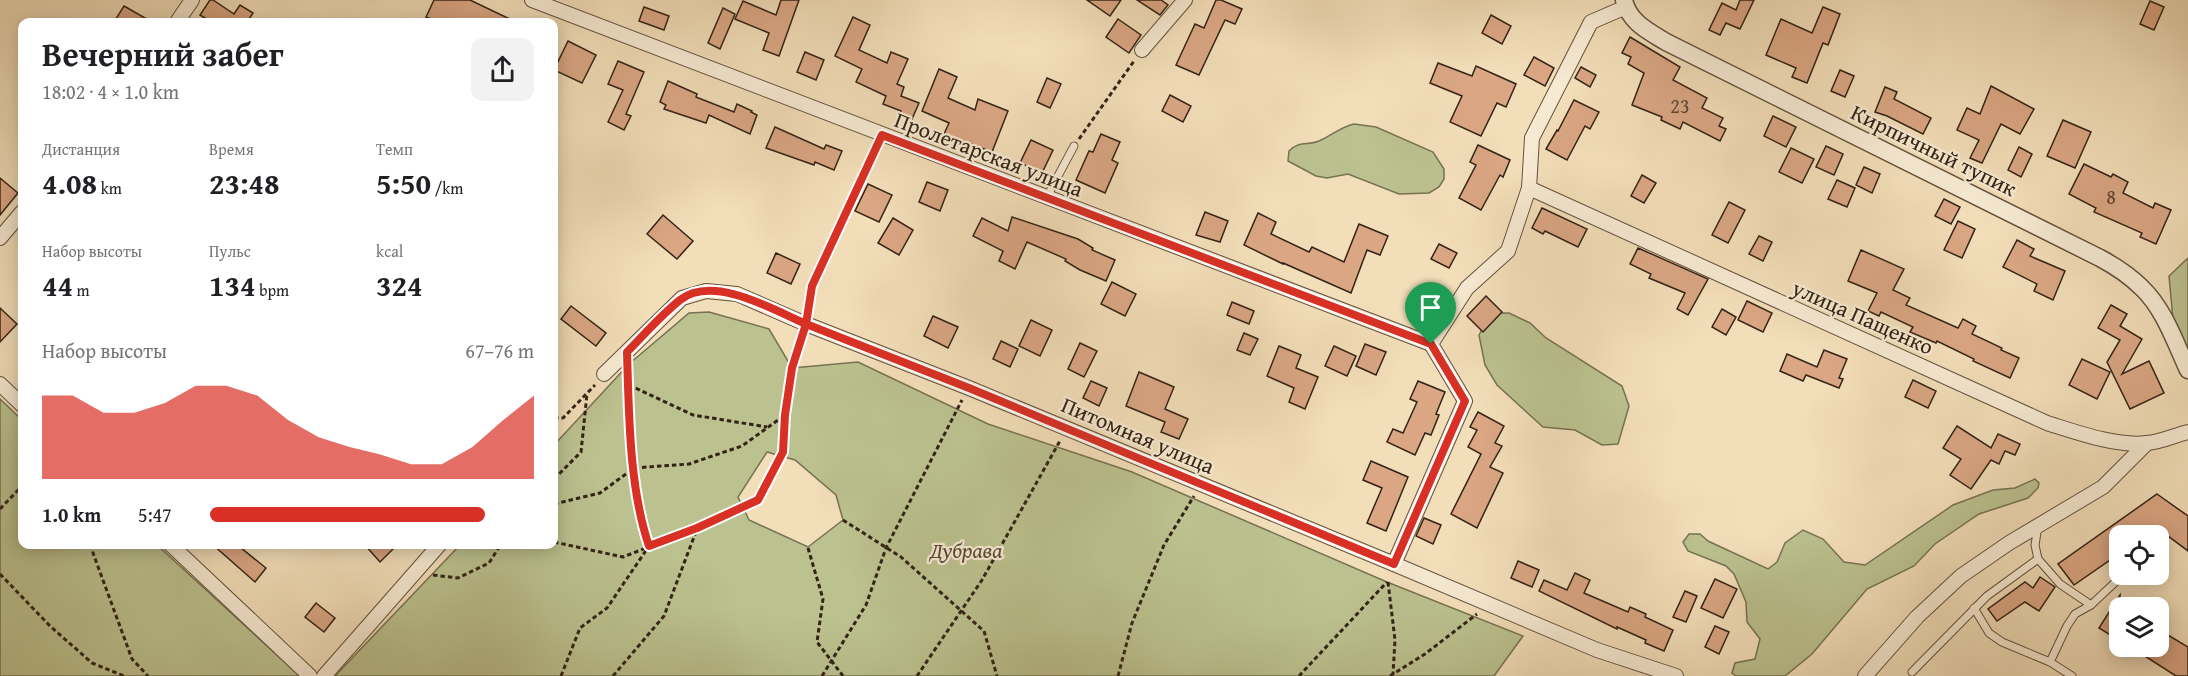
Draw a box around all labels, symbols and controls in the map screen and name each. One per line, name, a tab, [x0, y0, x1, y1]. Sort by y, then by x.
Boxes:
text: Вечерний забег	[42, 30, 284, 78]
button: share	[471, 38, 534, 101]
text: 18:02 · 4 × 1.0 km	[42, 77, 179, 106]
house number: 23	[1670, 91, 1690, 120]
street label: Кирпичный тупик	[1846, 96, 2023, 204]
street label: Пролетарская улица	[890, 103, 1088, 205]
text: Дистанция	[42, 137, 120, 161]
text: Время	[209, 137, 254, 161]
text: Темп	[376, 137, 413, 161]
text: 4.08	[42, 161, 97, 205]
text: 23:48	[209, 161, 280, 205]
text: 5:50	[376, 161, 431, 205]
text: km	[97, 176, 122, 200]
text: /km	[431, 176, 463, 200]
house number: 8	[2106, 182, 2116, 211]
text: Набор высоты	[42, 239, 142, 263]
text: Пульс	[209, 239, 251, 263]
text: kcal	[376, 239, 403, 263]
text: 44	[42, 263, 73, 307]
text: 134	[209, 263, 256, 307]
text: 324	[376, 263, 423, 307]
street label: улица Пащенко	[1786, 271, 1939, 362]
text: m	[73, 278, 90, 302]
text: bpm	[256, 278, 289, 302]
pin	[1405, 282, 1456, 344]
icon: arrive	[1414, 291, 1447, 324]
text: Набор высоты	[42, 336, 167, 365]
text: 67–76 m	[465, 336, 534, 365]
street label: Питомная улица	[1057, 388, 1220, 482]
text: 1.0 km	[42, 500, 101, 529]
text: 5:47	[138, 500, 172, 529]
map controls	[2109, 525, 2169, 657]
button: locate	[2109, 525, 2169, 585]
park label: Дубрава	[928, 534, 1002, 566]
button: layers	[2109, 597, 2169, 657]

